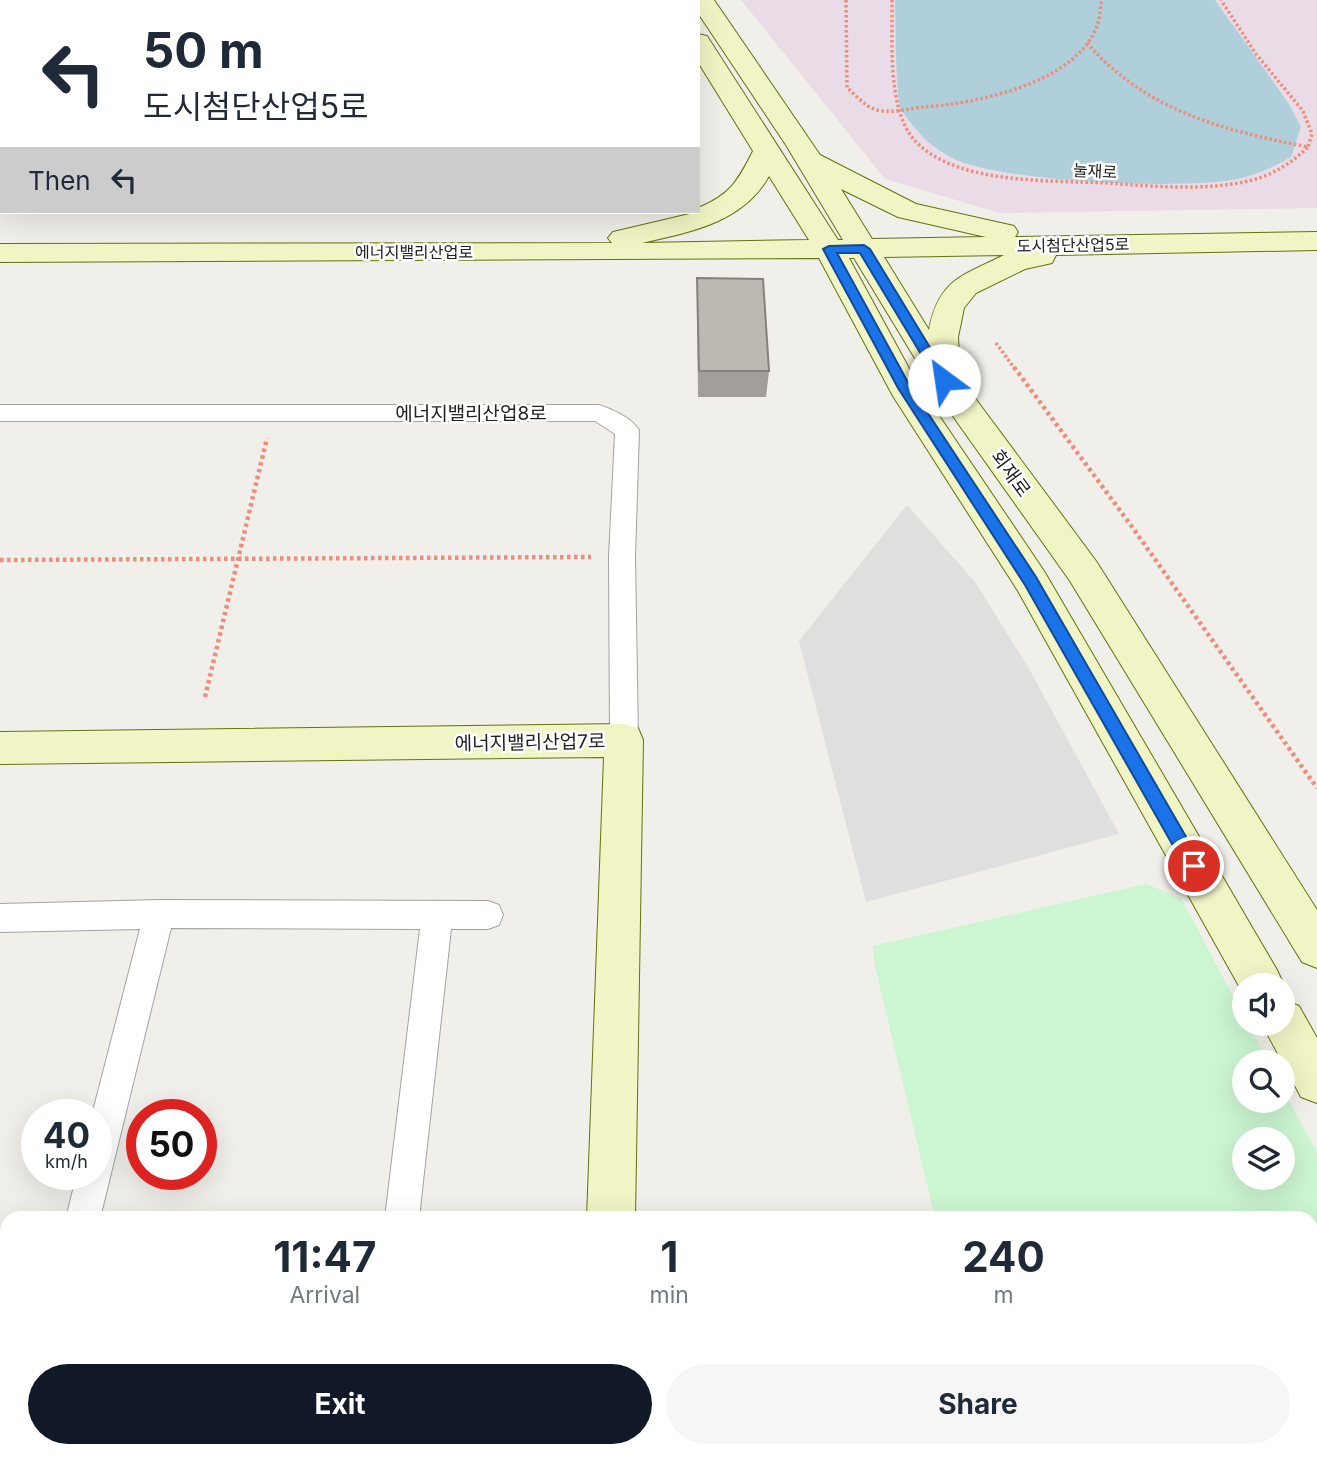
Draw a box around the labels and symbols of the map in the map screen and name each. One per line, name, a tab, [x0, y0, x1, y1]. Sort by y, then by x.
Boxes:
street label: 눌재로	[1072, 160, 1118, 182]
street label: 도시첨단산업5로	[1016, 234, 1130, 256]
street label: 에너지밸리산업로	[355, 242, 473, 262]
position arrow	[907, 343, 981, 417]
street label: 에너지밸리산업8로	[395, 402, 547, 425]
street label: 회재로	[986, 445, 1035, 501]
street label: 에너지밸리산업7로	[455, 730, 605, 755]
pin	[1164, 836, 1224, 896]
speed limit sign: 50	[126, 1099, 217, 1190]

